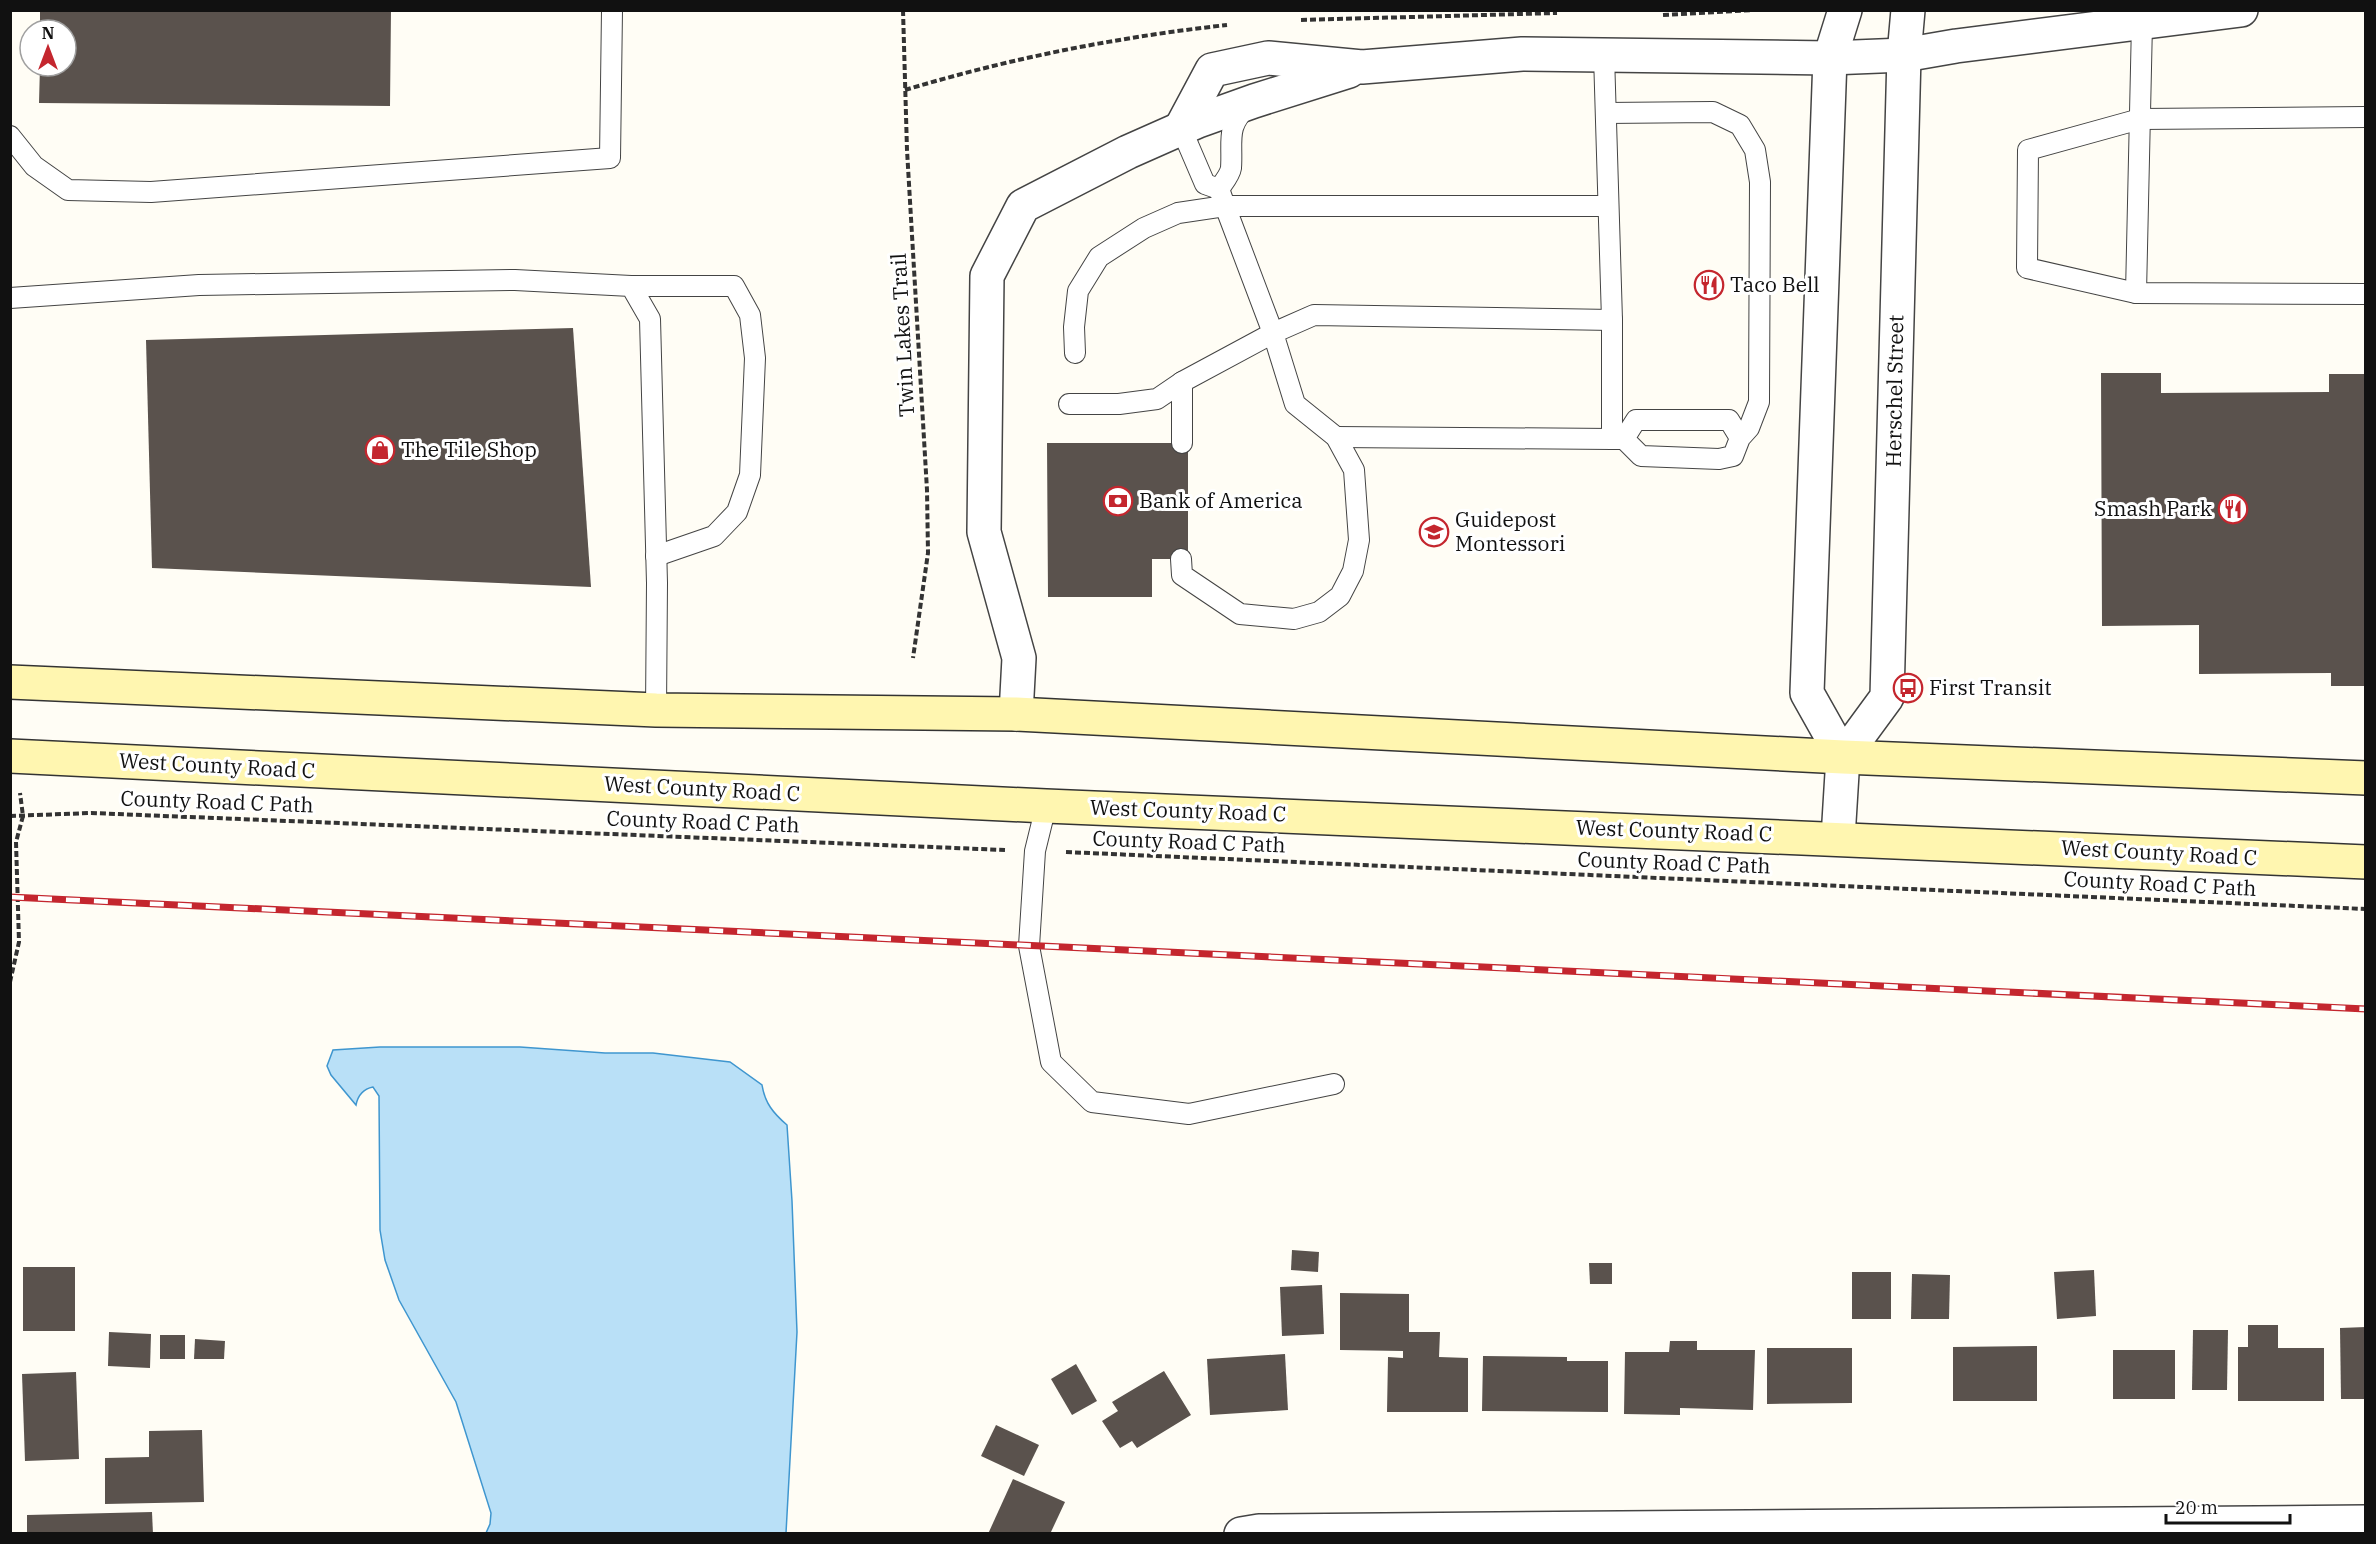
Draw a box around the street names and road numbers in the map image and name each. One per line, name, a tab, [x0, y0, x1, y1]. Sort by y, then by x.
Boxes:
street label: Twin Lakes Trail	[884, 252, 920, 418]
street label: Herschel Street	[1879, 314, 1909, 468]
street label: West County Road C	[118, 746, 316, 784]
street label: West County Road C	[603, 769, 801, 807]
street label: County Road C Path	[120, 784, 314, 818]
street label: West County Road C	[1089, 793, 1287, 827]
street label: County Road C Path	[606, 804, 800, 838]
street label: West County Road C	[1575, 813, 1773, 847]
street label: County Road C Path	[1092, 824, 1286, 858]
street label: West County Road C	[2060, 833, 2258, 871]
street label: County Road C Path	[1577, 845, 1771, 879]
street label: County Road C Path	[2063, 864, 2257, 902]

